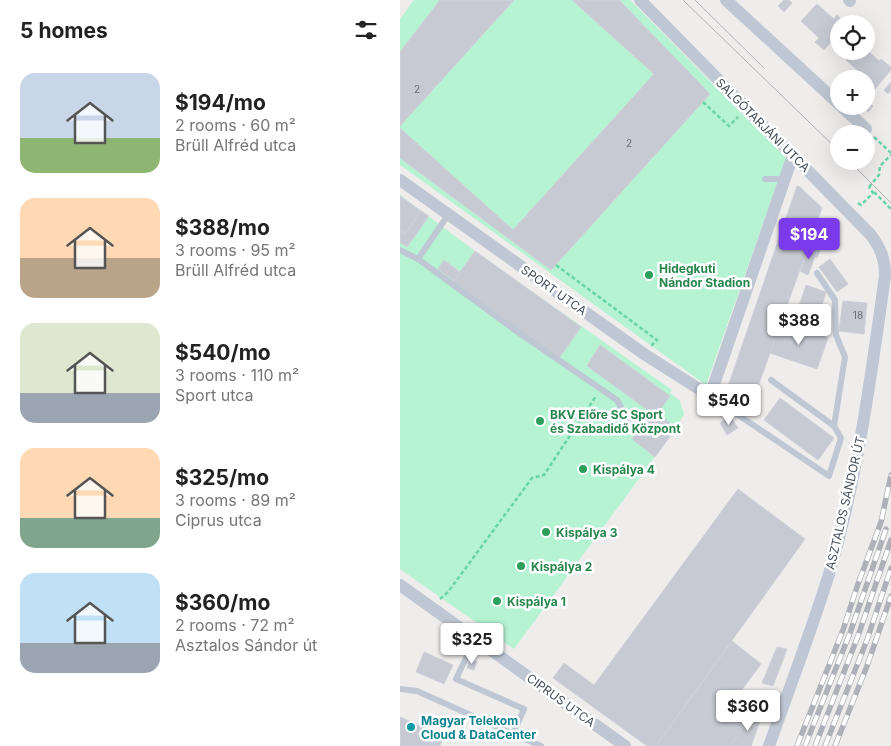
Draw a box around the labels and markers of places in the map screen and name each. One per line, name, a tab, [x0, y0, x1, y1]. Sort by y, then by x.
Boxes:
pin: $194	[779, 218, 839, 260]
place label: Hidegkuti Nándor Stadion	[659, 261, 750, 290]
marker: Hidegkuti Nándor Stadion	[643, 269, 655, 281]
pin: $388	[769, 304, 829, 346]
pin: $540	[699, 384, 759, 426]
place label: BKV Előre SC Sport és Szabadidő Központ	[550, 407, 681, 436]
marker: BKV Előre SC Sport és Szabadidő Központ	[534, 415, 546, 427]
place label: Kispálya 4	[593, 462, 655, 477]
marker: Kispálya 4	[577, 463, 589, 475]
place label: Kispálya 3	[556, 525, 618, 540]
marker: Kispálya 3	[540, 526, 552, 538]
place label: Kispálya 2	[531, 559, 592, 574]
marker: Kispálya 2	[515, 560, 527, 572]
place label: Kispálya 1	[507, 594, 566, 609]
marker: Kispálya 1	[491, 595, 503, 607]
pin: $325	[442, 622, 502, 665]
pin: $360	[718, 690, 778, 732]
place label: Magyar Telekom Cloud & DataCenter	[421, 713, 536, 742]
marker: Magyar Telekom Cloud & DataCenter	[405, 721, 417, 733]

